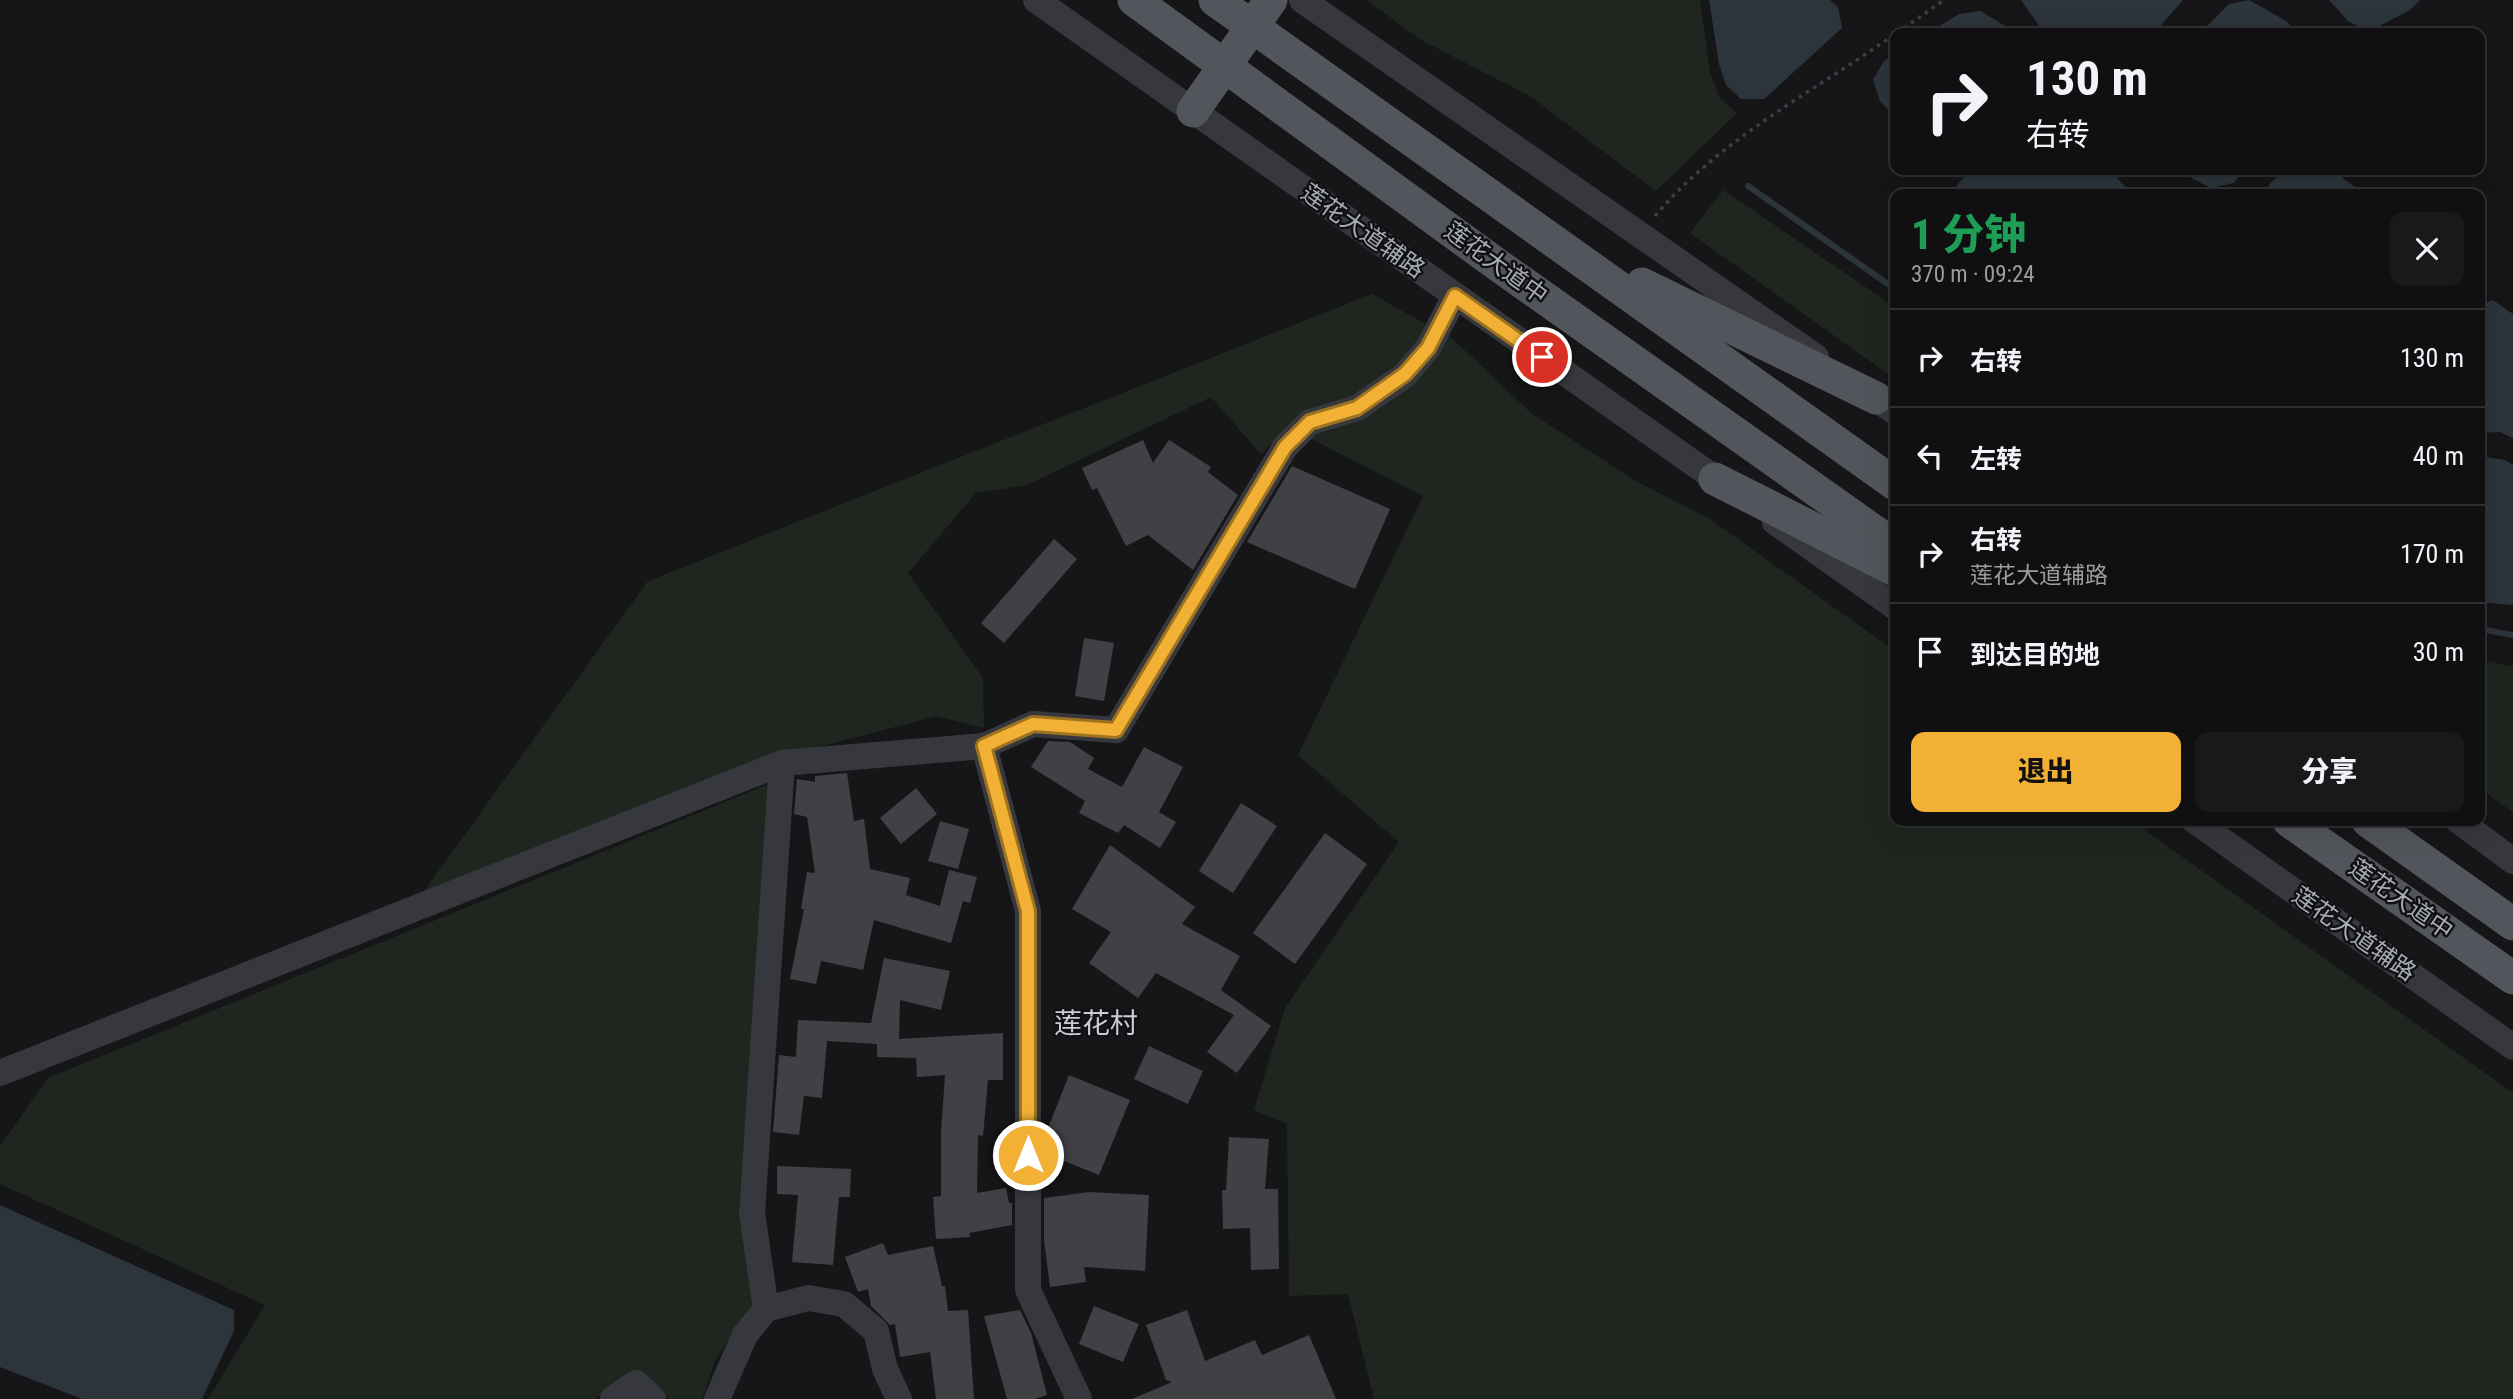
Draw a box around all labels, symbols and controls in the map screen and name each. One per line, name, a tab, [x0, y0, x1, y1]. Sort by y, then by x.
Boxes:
text: 130 m	[2026, 50, 2148, 107]
icon: right	[1911, 56, 2002, 147]
text: 右转	[2026, 116, 2090, 154]
street label: 莲花大道辅路	[1296, 178, 1430, 284]
text: 1 分钟	[1911, 210, 2026, 259]
button: close	[2390, 212, 2464, 286]
street label: 莲花大道中	[1439, 216, 1553, 310]
text: 370 m · 09:24	[1911, 261, 2035, 288]
pin	[1512, 327, 1572, 387]
icon: arrive	[1523, 338, 1561, 376]
icon: right	[1911, 339, 1949, 377]
text: 130 m	[2400, 343, 2464, 373]
text: 右转	[1970, 346, 2022, 376]
icon: left	[1911, 437, 1949, 475]
text: 40 m	[2413, 441, 2464, 471]
text: 左转	[1970, 444, 2022, 474]
text: 右转	[1970, 525, 2022, 555]
icon: right	[1911, 535, 1949, 573]
text: 170 m	[2400, 539, 2464, 569]
text: 莲花大道辅路	[1970, 562, 2108, 589]
icon: arrive	[1911, 633, 1949, 671]
text: 30 m	[2413, 637, 2464, 667]
text: 到达目的地	[1970, 640, 2100, 670]
button: 退出	[1911, 732, 2181, 812]
button: 分享	[2195, 732, 2464, 812]
street label: 莲花大道中	[2344, 853, 2458, 945]
street label: 莲花大道辅路	[2287, 881, 2421, 987]
district label: 莲花村	[1054, 1007, 1138, 1040]
position arrow	[991, 1118, 1065, 1192]

